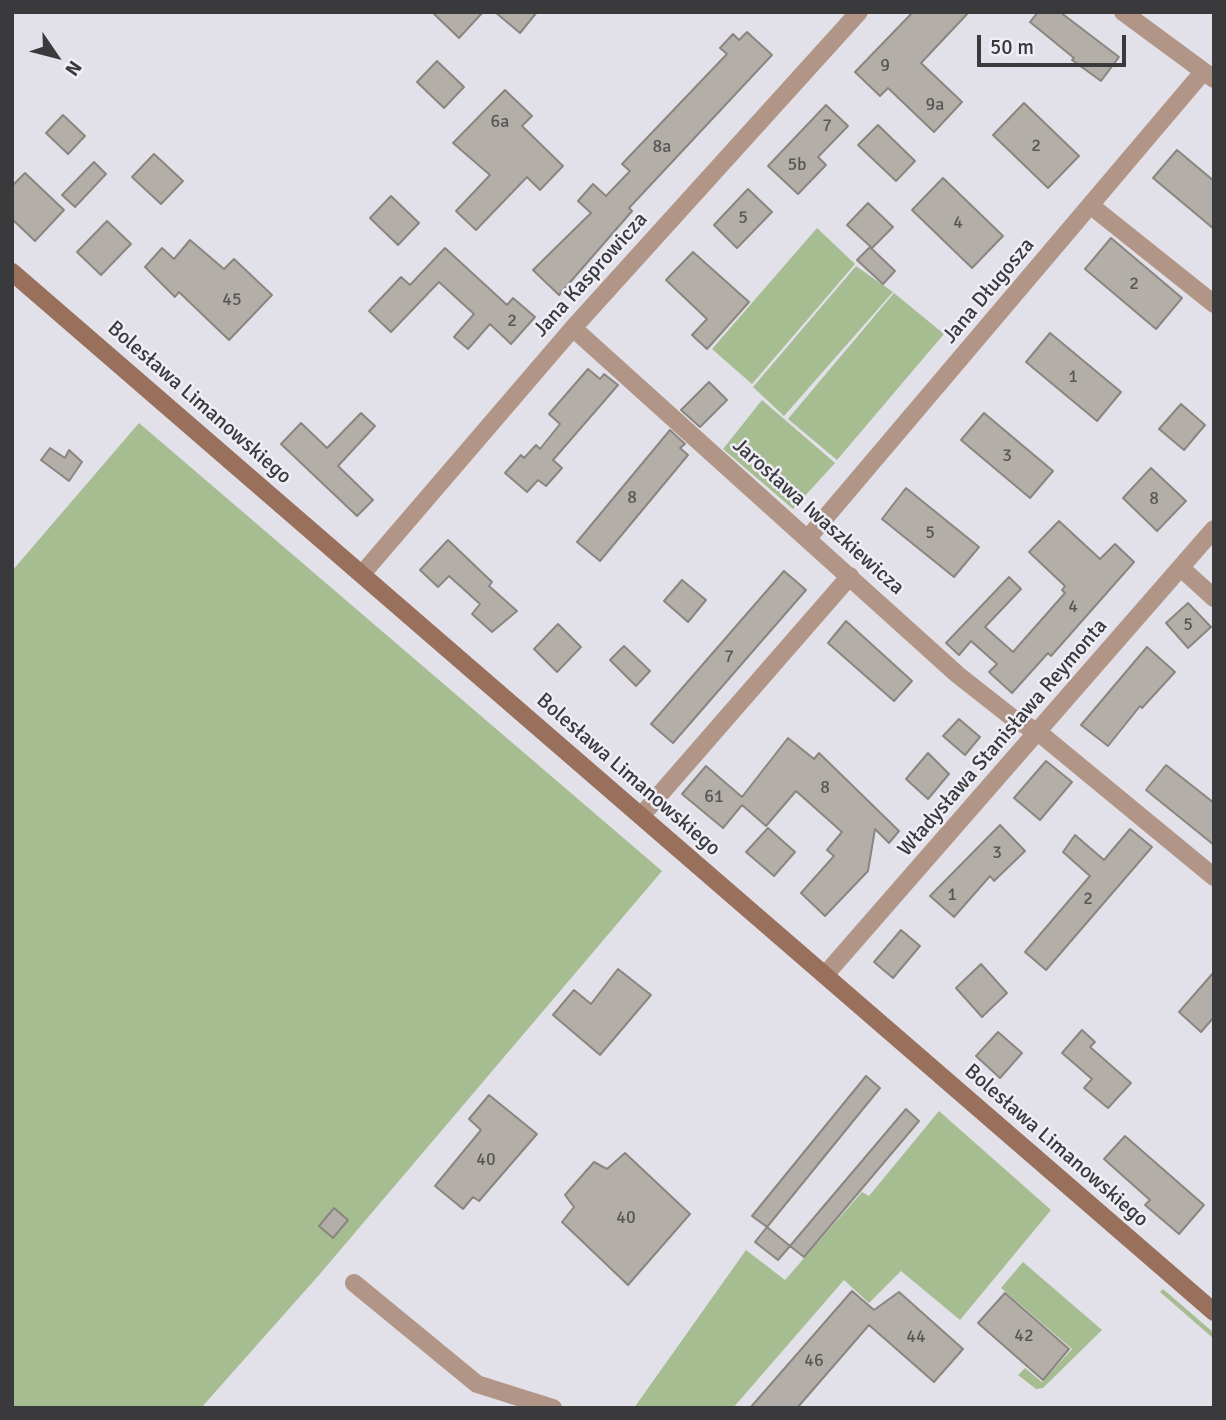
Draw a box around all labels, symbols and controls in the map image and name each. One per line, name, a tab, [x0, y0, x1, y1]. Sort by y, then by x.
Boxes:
north arrow	[21, 21, 91, 91]
scale bar	[981, 21, 1130, 65]
text: 50 m	[990, 34, 1034, 60]
house number: 9	[880, 55, 890, 77]
text: N	[60, 56, 87, 80]
house number: 9a	[926, 94, 944, 116]
house number: 6a	[491, 111, 509, 133]
house number: 7	[822, 115, 832, 137]
house number: 2	[1031, 135, 1041, 157]
house number: 8a	[653, 136, 671, 158]
house number: 5b	[787, 154, 807, 176]
house number: 5	[738, 207, 748, 229]
street label: Jana Kasprowicza	[529, 208, 653, 342]
house number: 4	[953, 212, 963, 234]
street label: Jana Długosza	[938, 233, 1040, 349]
house number: 2	[1129, 273, 1139, 295]
house number: 45	[222, 289, 242, 311]
house number: 2	[507, 310, 517, 332]
street label: Bolesława Limanowskiego	[102, 316, 296, 490]
house number: 1	[1068, 366, 1078, 388]
street label: Jarosława Iwaszkiewicza	[727, 433, 909, 601]
house number: 3	[1002, 445, 1012, 467]
house number: 8	[627, 487, 637, 509]
house number: 8	[1149, 488, 1159, 510]
house number: 5	[925, 522, 935, 544]
house number: 4	[1068, 596, 1078, 618]
street label: Władysława Stanisława Reymonta	[893, 614, 1113, 862]
house number: 5	[1183, 614, 1193, 636]
house number: 7	[724, 646, 734, 668]
street label: Bolesława Limanowskiego	[531, 688, 725, 862]
house number: 8	[820, 777, 830, 799]
house number: 61	[704, 786, 724, 808]
house number: 3	[992, 842, 1002, 864]
house number: 1	[947, 884, 957, 906]
house number: 2	[1083, 888, 1093, 910]
street label: Bolesława Limanowskiego	[959, 1059, 1153, 1233]
house number: 40	[476, 1149, 496, 1171]
house number: 40	[616, 1207, 636, 1229]
house number: 42	[1014, 1325, 1034, 1347]
house number: 44	[906, 1326, 926, 1348]
house number: 46	[804, 1350, 824, 1372]

